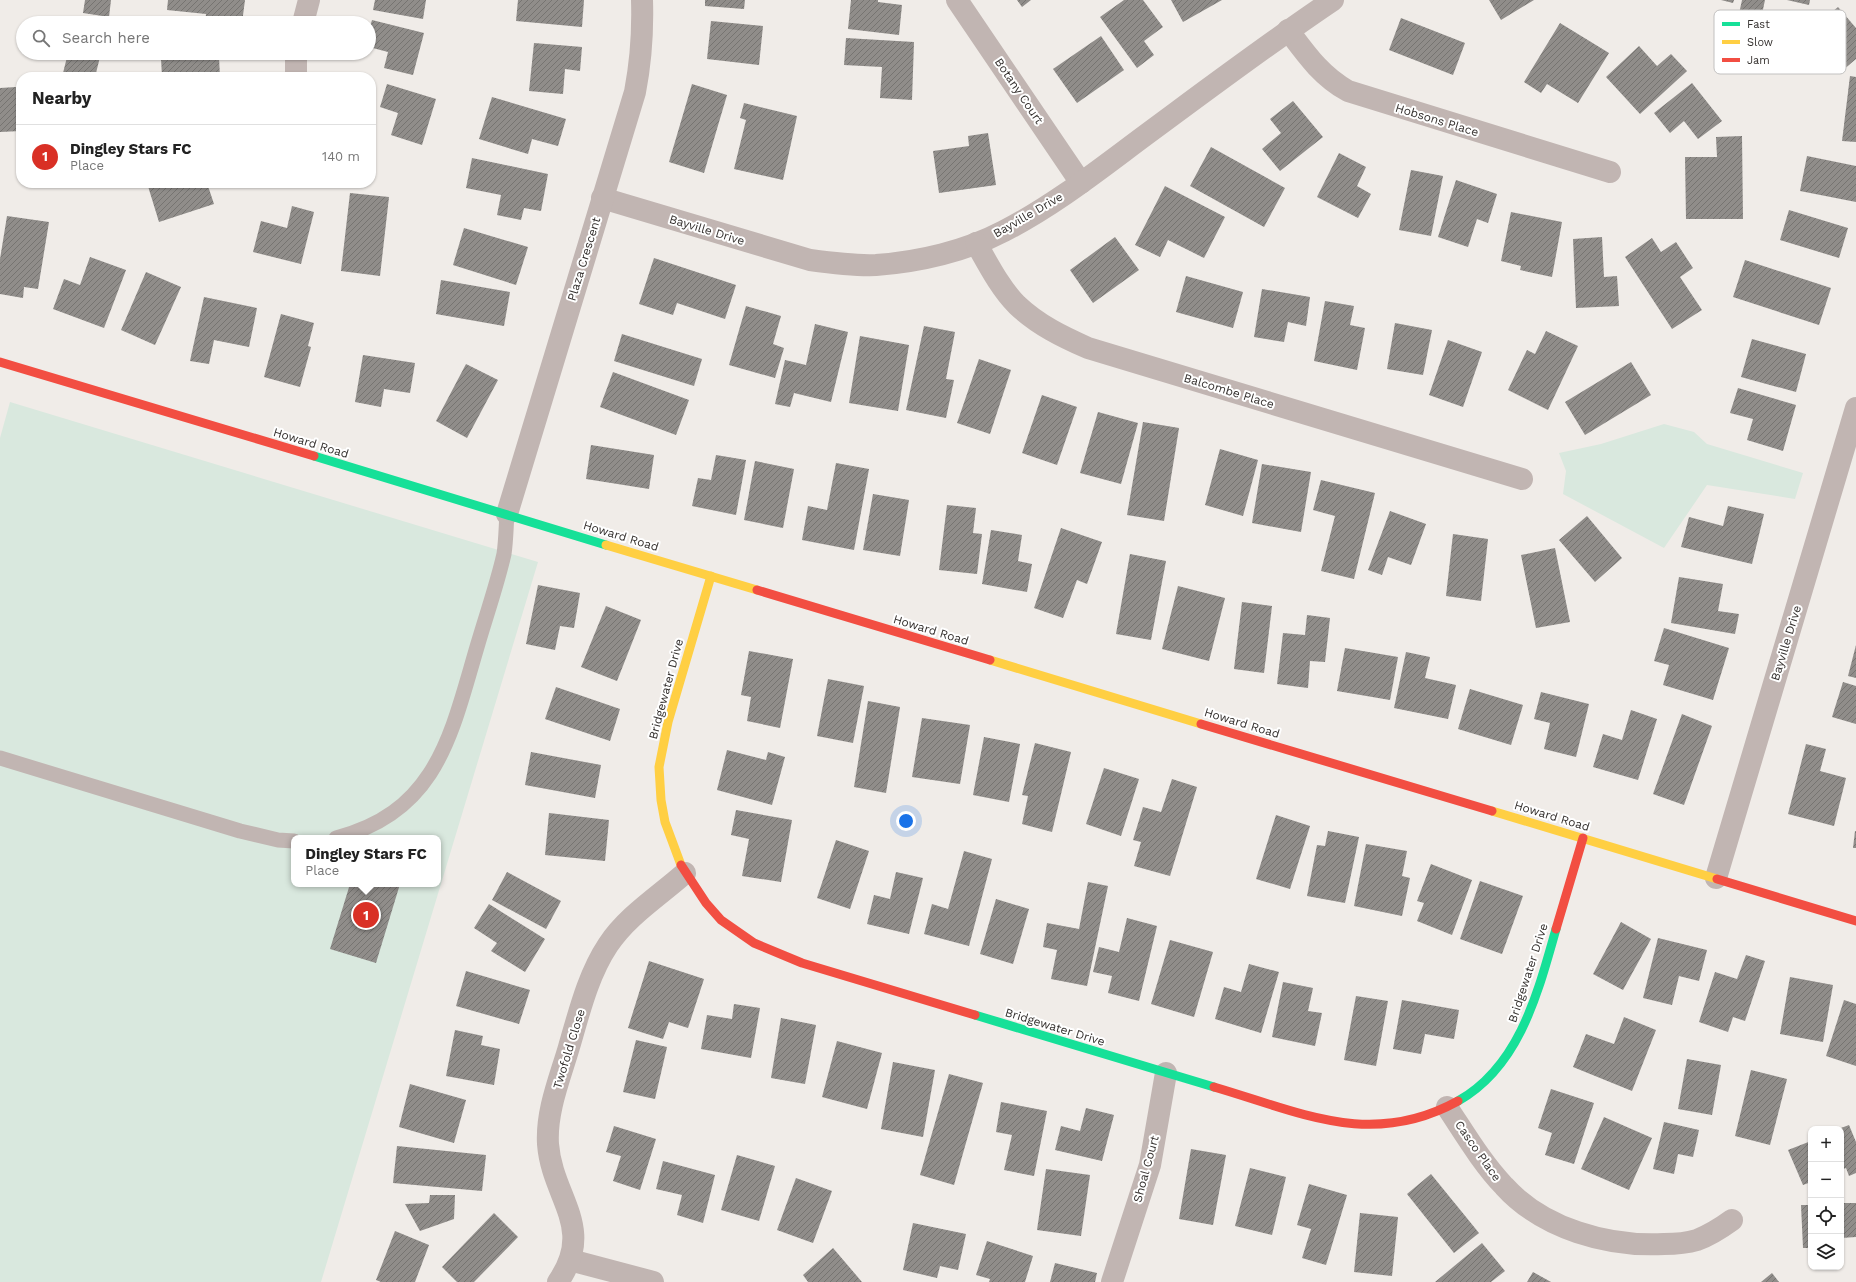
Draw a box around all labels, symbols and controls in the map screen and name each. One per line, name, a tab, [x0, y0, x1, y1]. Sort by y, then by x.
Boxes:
legend	[1714, 10, 1846, 74]
search box	[16, 16, 376, 60]
text: Fast	[1747, 18, 1770, 31]
icon: search	[30, 27, 52, 49]
text: Search here	[62, 29, 150, 47]
text: Slow	[1747, 36, 1773, 49]
text: Jam	[1747, 54, 1770, 67]
street label: Botany Court	[992, 55, 1046, 127]
text: Nearby	[32, 88, 91, 108]
street label: Hobsons Place	[1394, 101, 1480, 139]
text: Dingley Stars FC	[70, 140, 192, 158]
text: 1	[42, 149, 48, 164]
text: 140 m	[322, 149, 360, 164]
text: Place	[70, 158, 104, 173]
street label: Bayville Drive	[991, 189, 1065, 241]
street label: Bayville Drive	[668, 212, 746, 248]
street label: Plaza Crescent	[565, 215, 603, 303]
street label: Balcombe Place	[1182, 371, 1276, 411]
street label: Howard Road	[272, 425, 350, 461]
street label: Howard Road	[582, 518, 660, 554]
street label: Bayville Drive	[1768, 604, 1804, 682]
street label: Howard Road	[892, 612, 970, 648]
street label: Bridgewater Drive	[646, 637, 686, 741]
street label: Howard Road	[1203, 705, 1281, 741]
street label: Howard Road	[1513, 798, 1591, 834]
your location	[896, 811, 916, 831]
popup	[291, 835, 441, 887]
text: Dingley Stars FC	[305, 845, 427, 863]
text: Place	[305, 863, 339, 878]
pin: 1	[353, 900, 379, 930]
street label: Bridgewater Drive	[1505, 922, 1551, 1024]
street label: Bridgewater Drive	[1003, 1005, 1107, 1049]
street label: Twofold Close	[550, 1007, 588, 1091]
street label: Casco Place	[1452, 1118, 1504, 1184]
map controls	[1808, 1126, 1844, 1270]
button: +	[1808, 1126, 1844, 1162]
street label: Shoal Court	[1130, 1134, 1162, 1204]
button: −	[1808, 1162, 1844, 1198]
button: locate	[1808, 1198, 1844, 1234]
button: layers	[1808, 1234, 1844, 1270]

